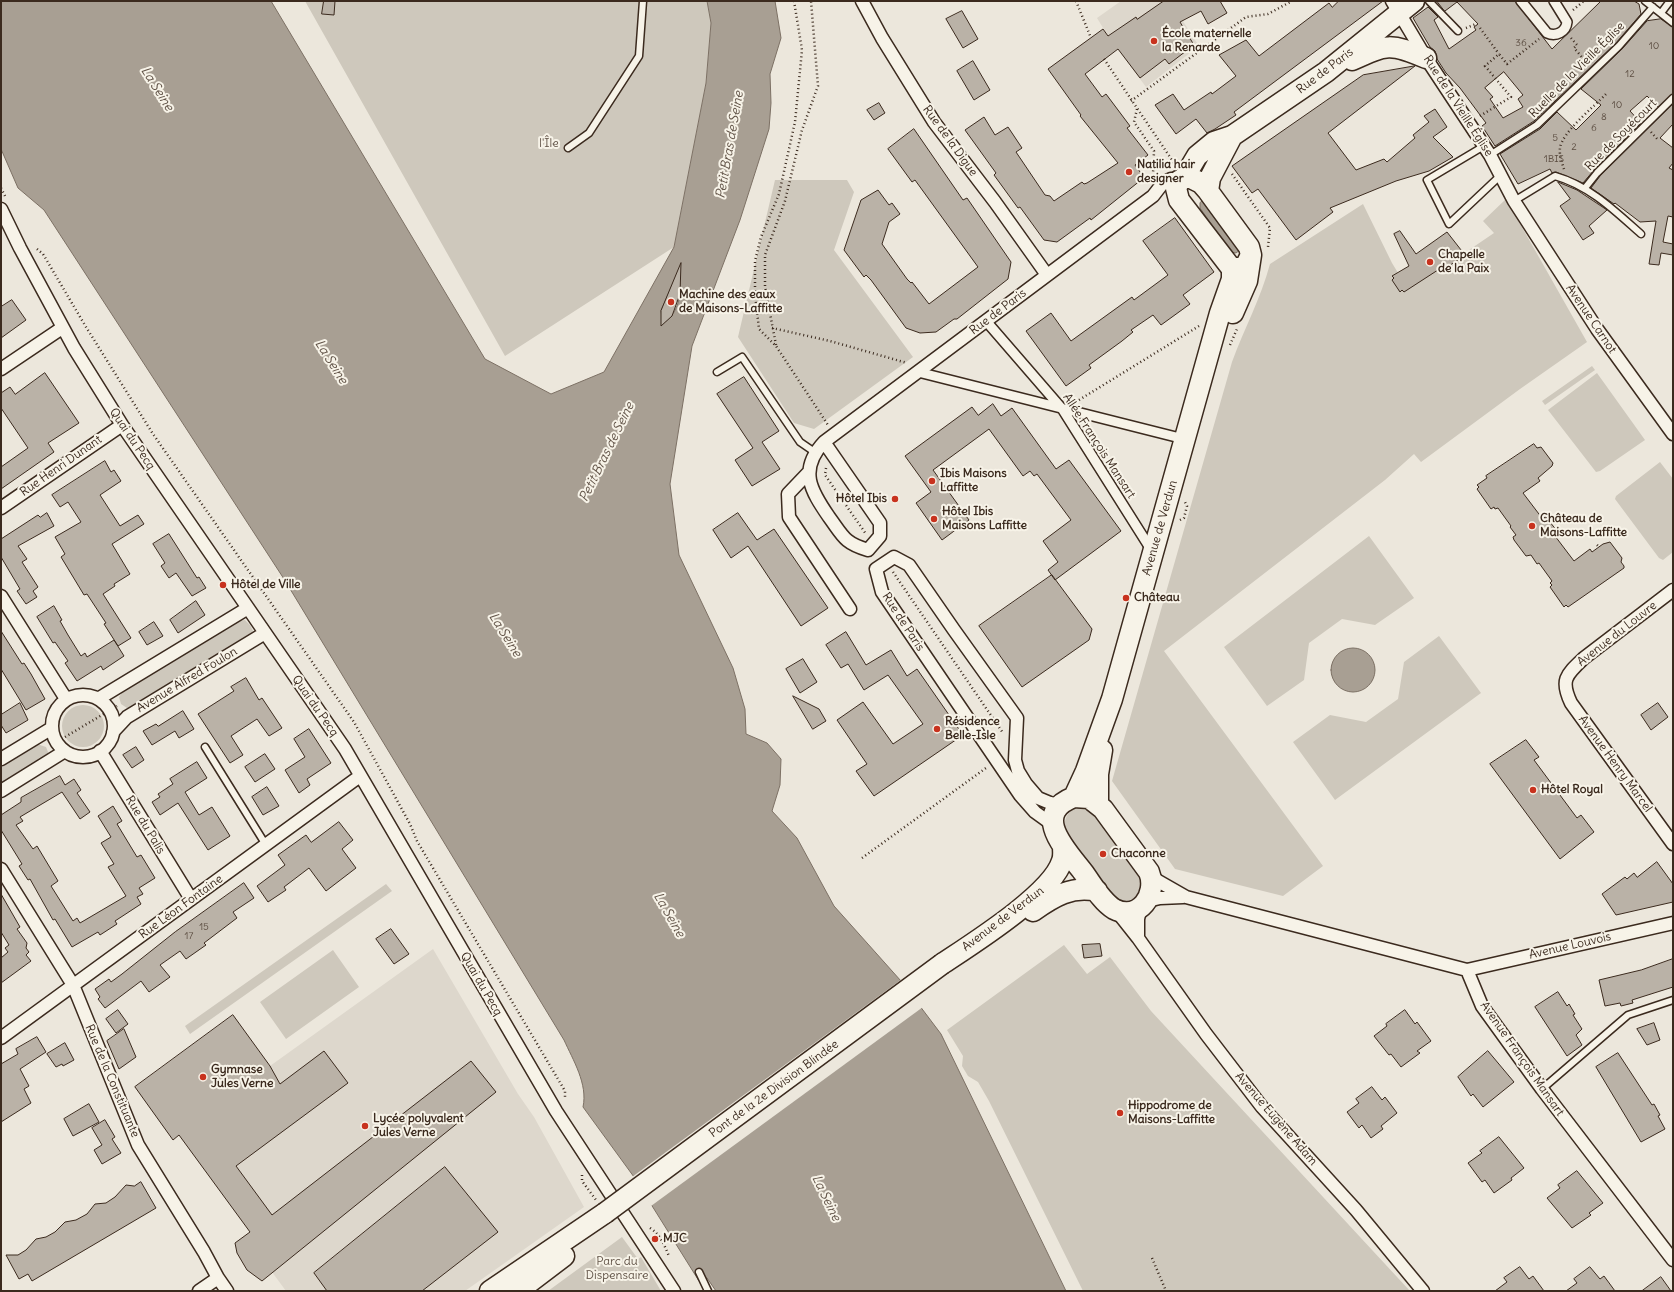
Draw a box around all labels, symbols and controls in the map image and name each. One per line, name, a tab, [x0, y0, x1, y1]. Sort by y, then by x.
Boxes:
street label: Ruelle de la Vieille Église	[1526, 19, 1628, 121]
place label: École maternelle la Renarde	[1162, 27, 1252, 55]
marker: École maternelle la Renarde	[1149, 36, 1159, 46]
house number: 36	[1515, 37, 1527, 49]
house number: 10	[1649, 40, 1659, 52]
street label: Rue de Paris	[1294, 45, 1356, 97]
street label: Rue de la Vieille Église	[1420, 53, 1496, 159]
water label: La Seine	[137, 64, 177, 114]
house number: 12	[1625, 68, 1635, 80]
water label: Petit Bras de Seine	[713, 90, 747, 200]
street label: Rue de Soyécourt	[1582, 96, 1660, 174]
house number: 10	[1612, 99, 1622, 111]
street label: Rue de la Digue	[920, 103, 980, 179]
house number: 8	[1601, 111, 1607, 123]
house number: 6	[1591, 122, 1597, 134]
house number: 5	[1552, 132, 1558, 144]
park label: l'Île	[539, 137, 559, 151]
house number: 2	[1571, 141, 1577, 153]
house number: 1BIS	[1544, 153, 1564, 165]
place label: Natilia hair designer	[1137, 158, 1195, 186]
marker: Natilia hair designer	[1124, 167, 1134, 177]
place label: Chapelle de la Paix	[1438, 248, 1489, 276]
marker: Chapelle de la Paix	[1425, 257, 1435, 267]
street label: Avenue Carnot	[1563, 282, 1619, 356]
street label: Rue de Paris	[967, 286, 1029, 338]
place label: Machine des eaux de Maisons-Laffitte	[679, 288, 782, 316]
marker: Machine des eaux de Maisons-Laffitte	[666, 297, 676, 307]
water label: La Seine	[311, 337, 351, 387]
street label: Allée François Mansart	[1060, 391, 1138, 501]
water label: Petit Bras de Seine	[576, 400, 638, 504]
street label: Quai du Pecq	[106, 405, 158, 473]
street label: Rue Henri Dunant	[17, 432, 105, 500]
place label: Ibis Maisons Laffitte	[940, 467, 1007, 495]
marker: Ibis Maisons Laffitte	[927, 476, 937, 486]
street label: Avenue de Verdun	[1139, 479, 1181, 577]
place label: Hôtel Ibis	[836, 492, 887, 506]
marker: Hôtel Ibis	[890, 494, 900, 504]
place label: Hôtel Ibis Maisons Laffitte	[942, 505, 1027, 533]
place label: Château de Maisons-Laffitte	[1540, 512, 1627, 540]
marker: Hôtel Ibis Maisons Laffitte	[929, 514, 939, 524]
marker: Château de Maisons-Laffitte	[1527, 521, 1537, 531]
place label: Hôtel de Ville	[231, 578, 301, 592]
marker: Hôtel de Ville	[218, 580, 228, 590]
street label: Rue de Paris	[879, 590, 927, 654]
place label: Château	[1134, 591, 1180, 605]
marker: Château	[1121, 593, 1131, 603]
street label: Avenue du Louvre	[1574, 598, 1660, 670]
water label: La Seine	[485, 610, 525, 660]
street label: Avenue Alfred Foulon	[134, 644, 240, 716]
street label: Quai du Pecq	[289, 673, 341, 739]
street label: Avenue Henry Marcel	[1575, 713, 1655, 815]
place label: Résidence Belle-Isle	[945, 715, 1000, 743]
marker: Résidence Belle-Isle	[932, 724, 942, 734]
place label: Hôtel Royal	[1541, 783, 1603, 797]
marker: Hôtel Royal	[1528, 785, 1538, 795]
street label: Rue du Palis	[122, 793, 168, 857]
place label: Chaconne	[1111, 847, 1166, 861]
marker: Chaconne	[1098, 849, 1108, 859]
street label: Rue Léon Fontaine	[136, 872, 226, 942]
street label: Avenue de Verdun	[959, 884, 1047, 954]
water label: La Seine	[650, 890, 688, 940]
house number: 15	[199, 921, 209, 933]
house number: 17	[185, 930, 193, 942]
street label: Avenue Louvois	[1527, 930, 1613, 962]
street label: Quai du Pecq	[457, 950, 505, 1018]
street label: Avenue François Mansart	[1477, 999, 1567, 1119]
street label: Rue de la Constituante	[82, 1022, 142, 1140]
street label: Pont de la 2e Division Blindée	[707, 1037, 841, 1141]
place label: Gymnase Jules Verne	[211, 1063, 273, 1091]
street label: Avenue Eugène Adam	[1232, 1070, 1320, 1168]
marker: Gymnase Jules Verne	[198, 1072, 208, 1082]
place label: Hippodrome de Maisons-Laffitte	[1128, 1099, 1215, 1127]
marker: Hippodrome de Maisons-Laffitte	[1115, 1108, 1125, 1118]
place label: Lycée polyvalent Jules Verne	[373, 1112, 464, 1140]
marker: Lycée polyvalent Jules Verne	[360, 1121, 370, 1131]
water label: La Seine	[808, 1172, 844, 1224]
place label: MJC	[663, 1232, 687, 1246]
marker: MJC	[650, 1234, 660, 1244]
park label: Parc du Dispensaire	[586, 1255, 648, 1283]

